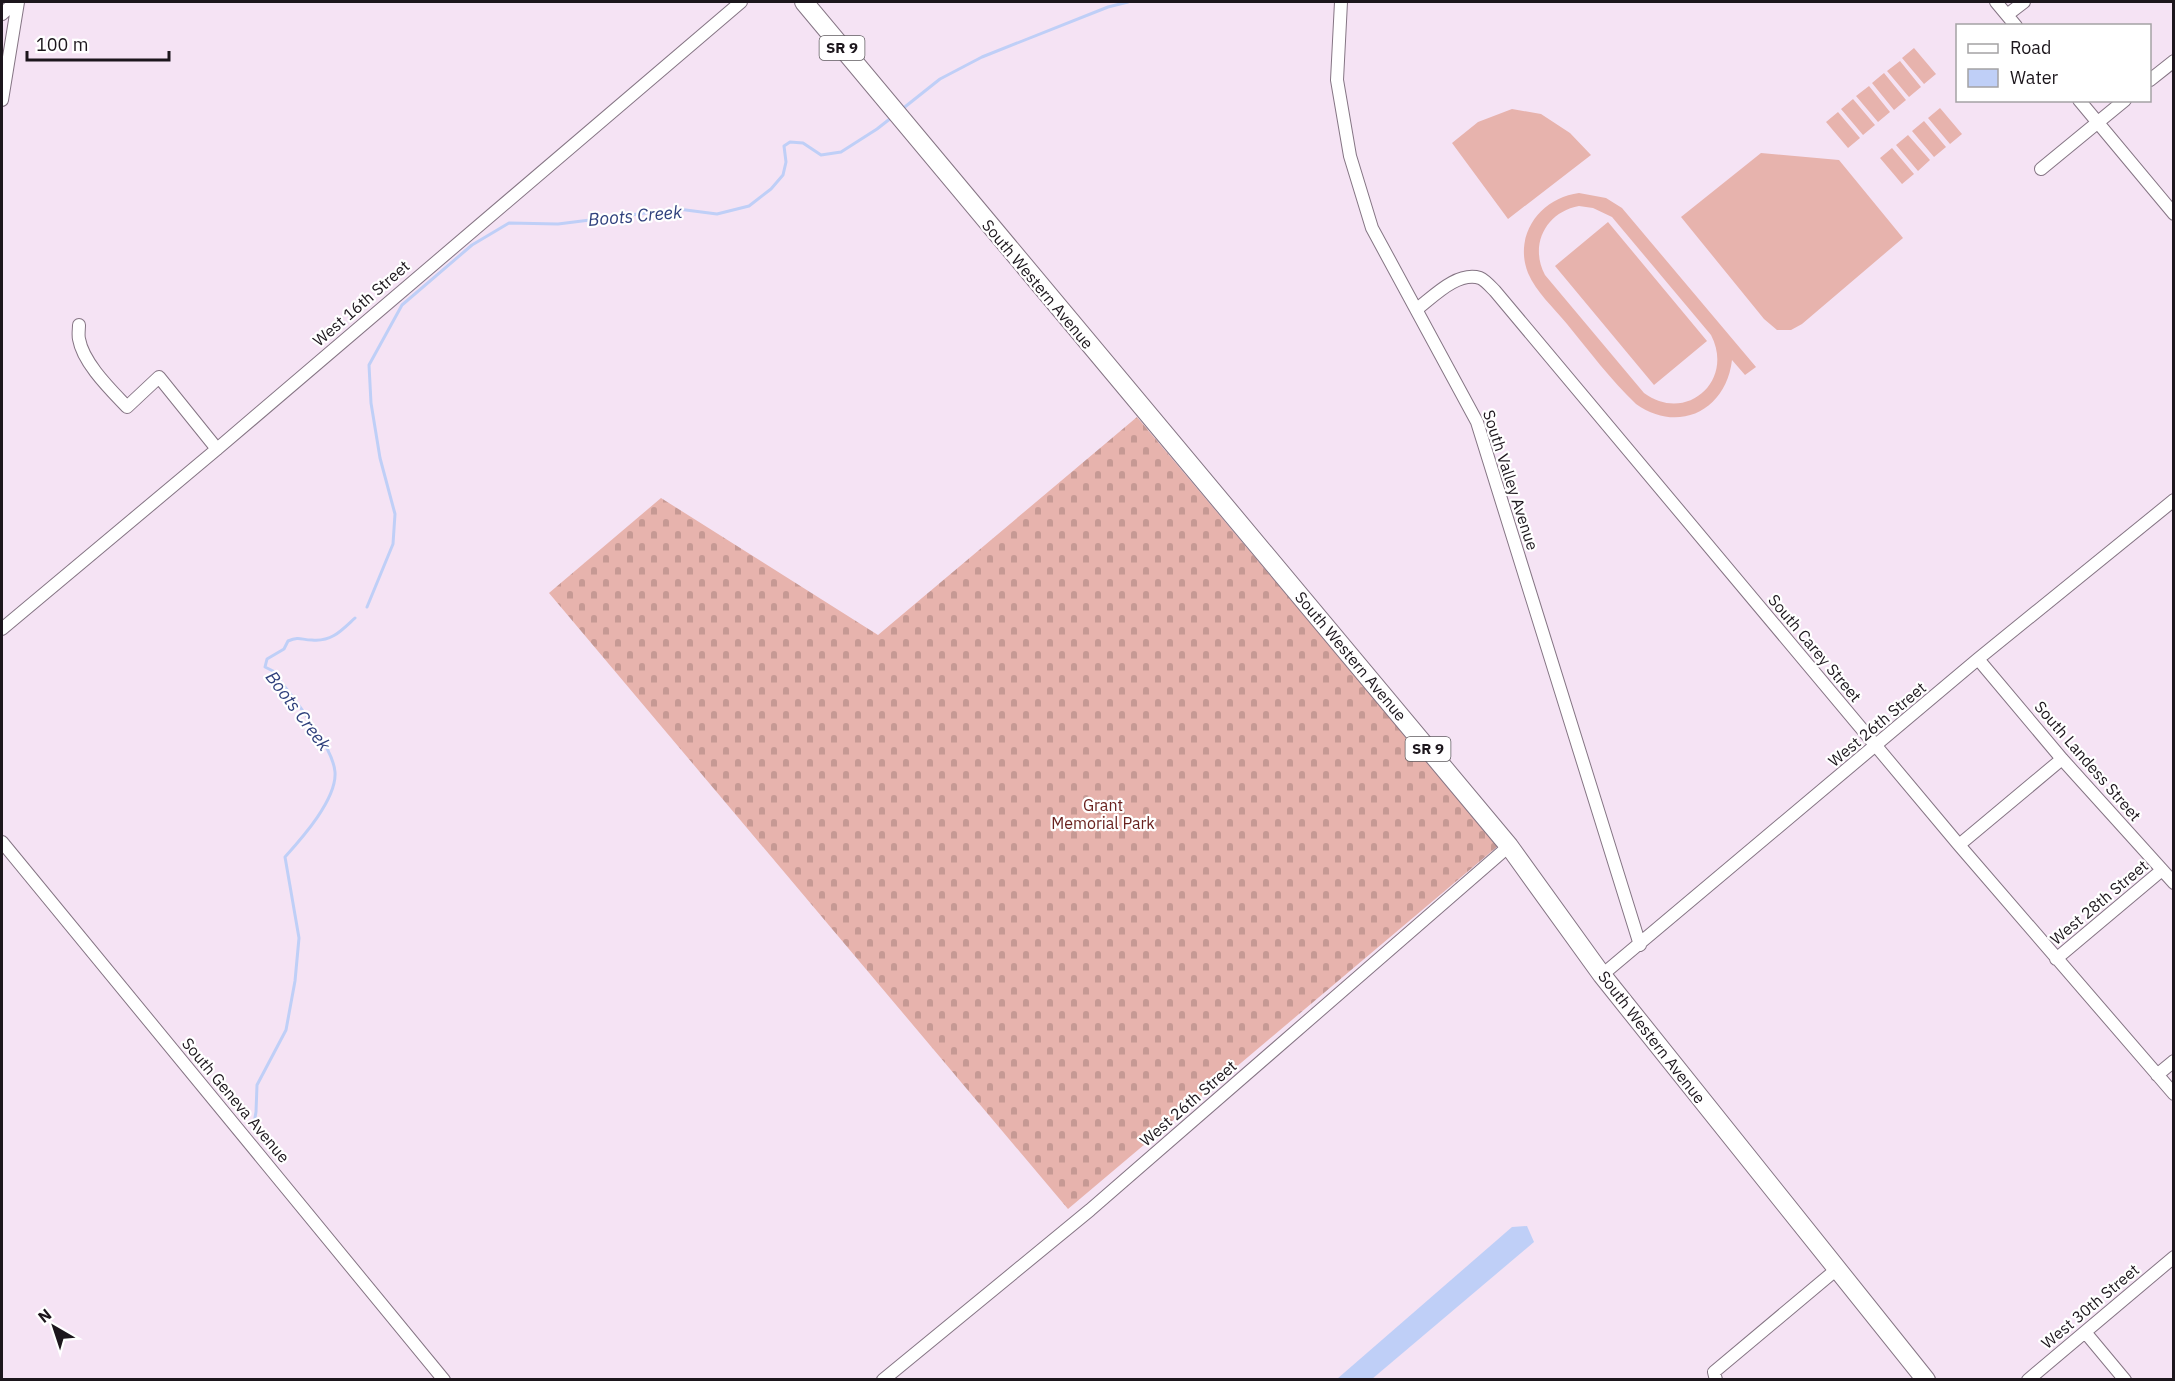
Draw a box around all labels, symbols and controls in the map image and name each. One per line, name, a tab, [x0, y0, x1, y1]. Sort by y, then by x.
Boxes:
scale bar	[27, 24, 170, 62]
legend	[1956, 24, 2151, 102]
text: 100 m	[36, 33, 88, 56]
road number: SR 9	[820, 36, 864, 60]
text: Road	[2010, 36, 2051, 59]
text: Water	[2010, 66, 2059, 89]
water label: Boots Creek	[587, 200, 684, 231]
street label: South Western Avenue	[978, 215, 1098, 353]
street label: West 16th Street	[309, 256, 413, 350]
street label: South Valley Avenue	[1479, 407, 1543, 553]
street label: South Western Avenue	[1291, 587, 1411, 725]
street label: South Carey Street	[1764, 590, 1866, 706]
water label: Boots Creek	[261, 666, 336, 756]
street label: West 26th Street	[1824, 677, 1930, 771]
street label: South Landess Street	[2030, 697, 2146, 825]
road number: SR 9	[1406, 737, 1450, 761]
park label: Grant Memorial Park	[1051, 795, 1155, 833]
street label: West 28th Street	[2046, 855, 2152, 949]
street label: South Western Avenue	[1594, 967, 1710, 1107]
street label: South Geneva Avenue	[178, 1033, 294, 1167]
street label: West 26th Street	[1136, 1056, 1240, 1150]
street label: West 30th Street	[2037, 1259, 2143, 1353]
north arrow	[24, 1297, 84, 1357]
text: N	[34, 1304, 55, 1327]

